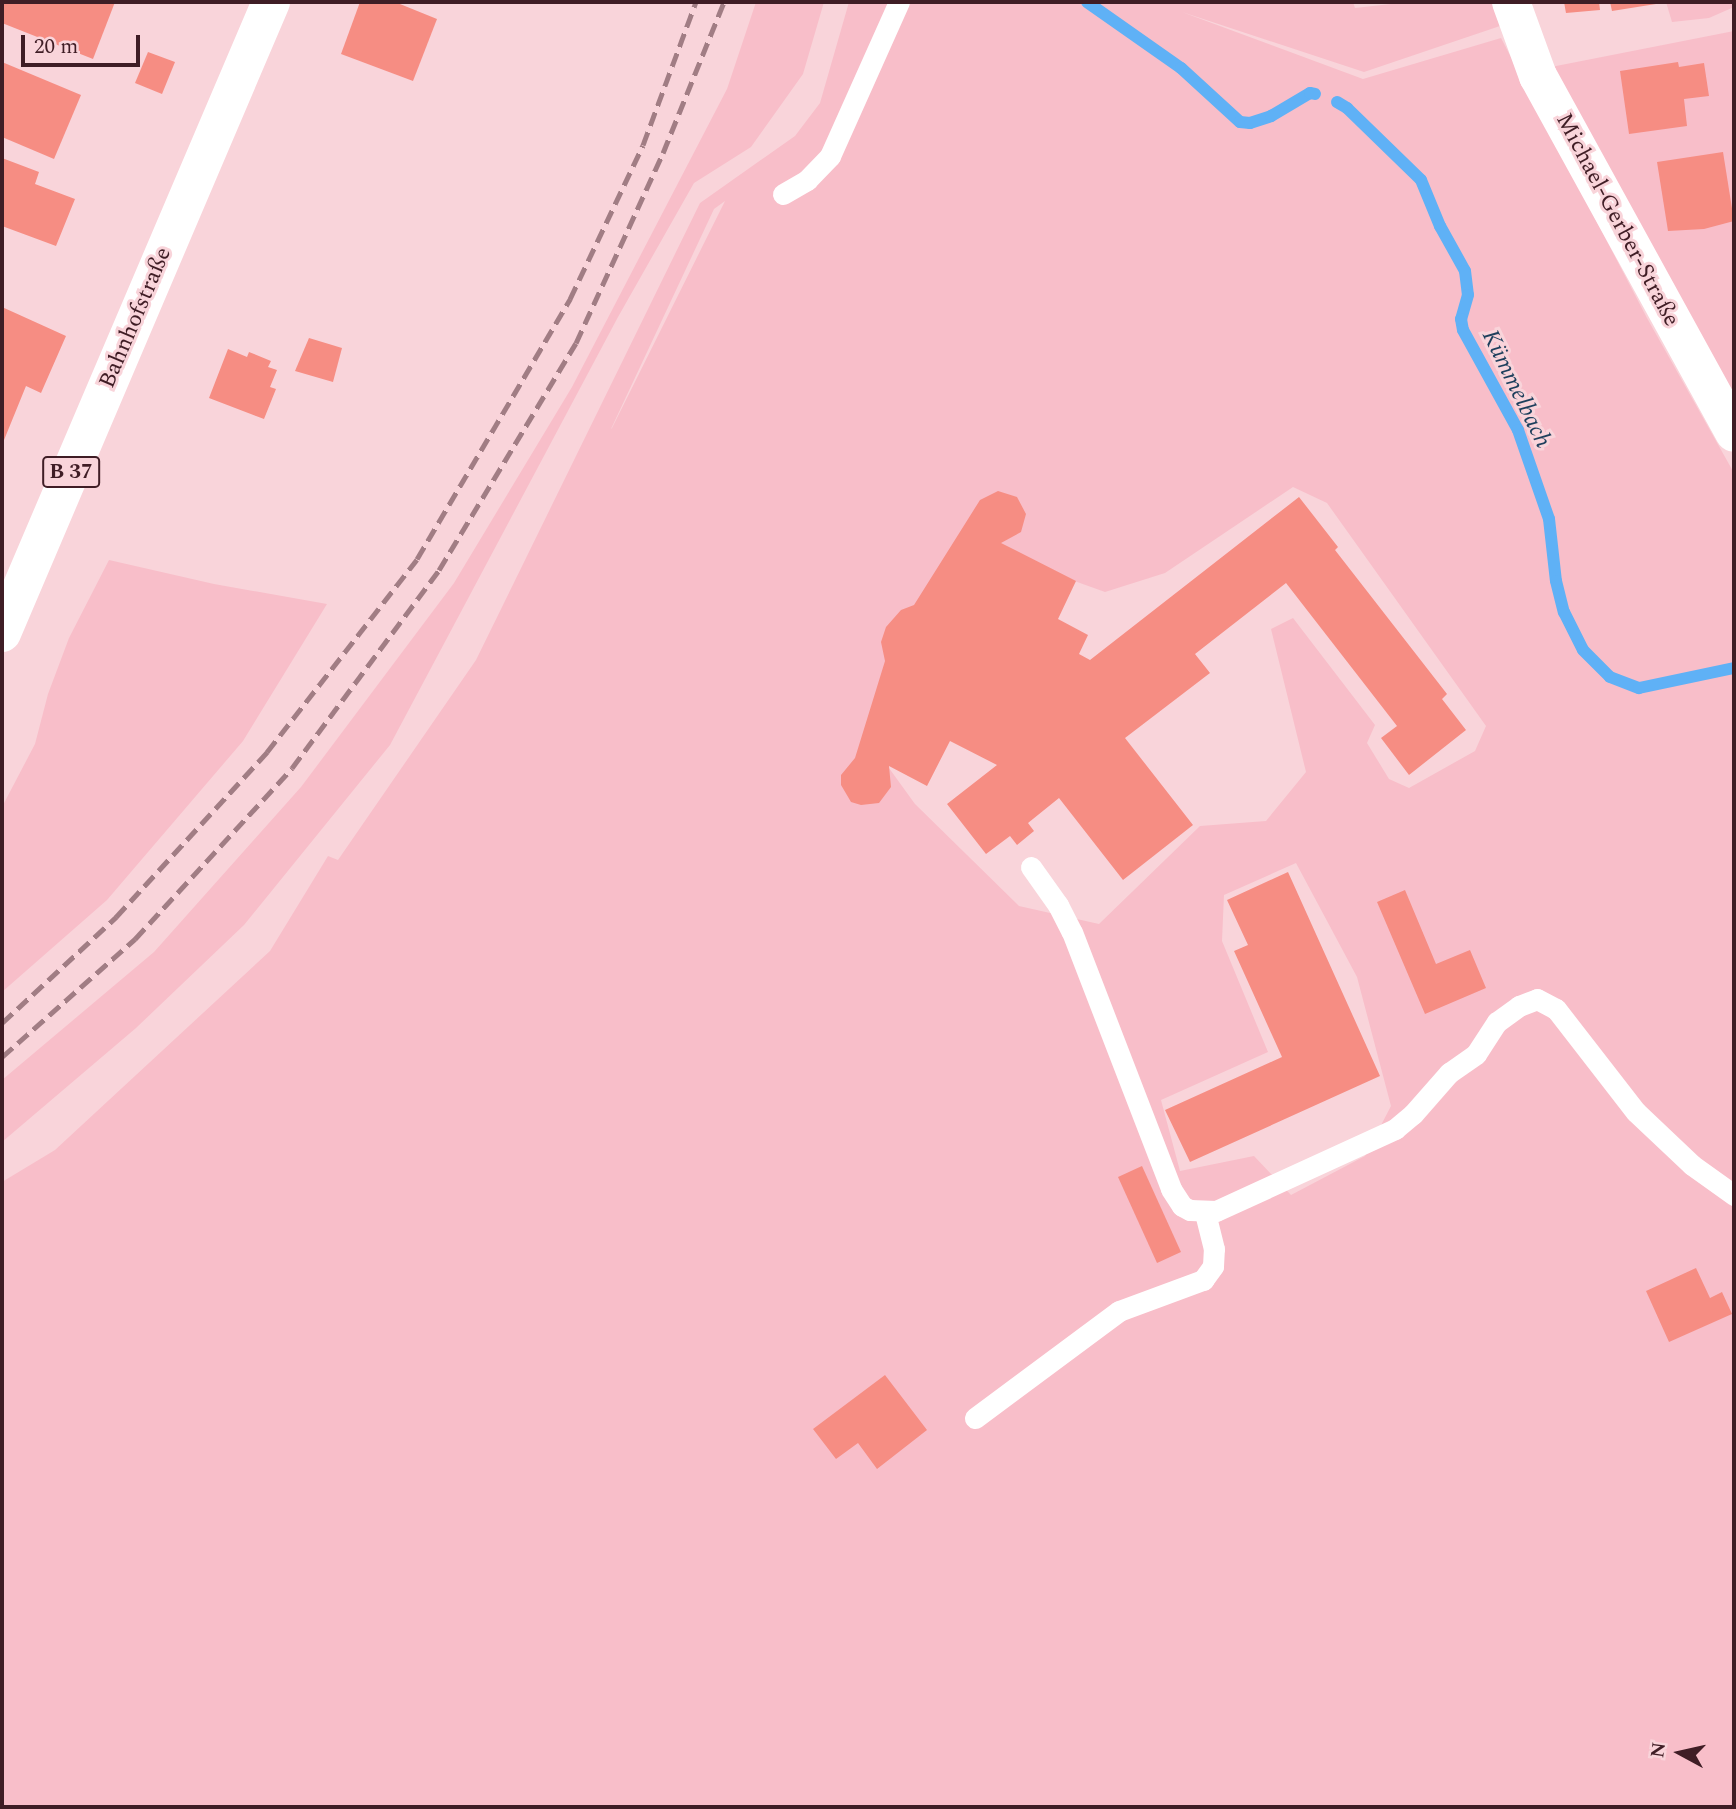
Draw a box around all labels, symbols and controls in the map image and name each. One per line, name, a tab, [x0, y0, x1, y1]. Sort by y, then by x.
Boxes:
scale bar	[24, 21, 144, 65]
text: 20 m	[34, 31, 78, 63]
street label: Michael-Gerber-Straße	[1549, 109, 1685, 331]
street label: Bahnhofstraße	[94, 243, 178, 393]
water label: Kümmelbach	[1475, 325, 1557, 453]
road number: B 37	[41, 454, 101, 490]
north arrow	[1645, 1718, 1715, 1788]
text: N	[1643, 1740, 1674, 1760]

